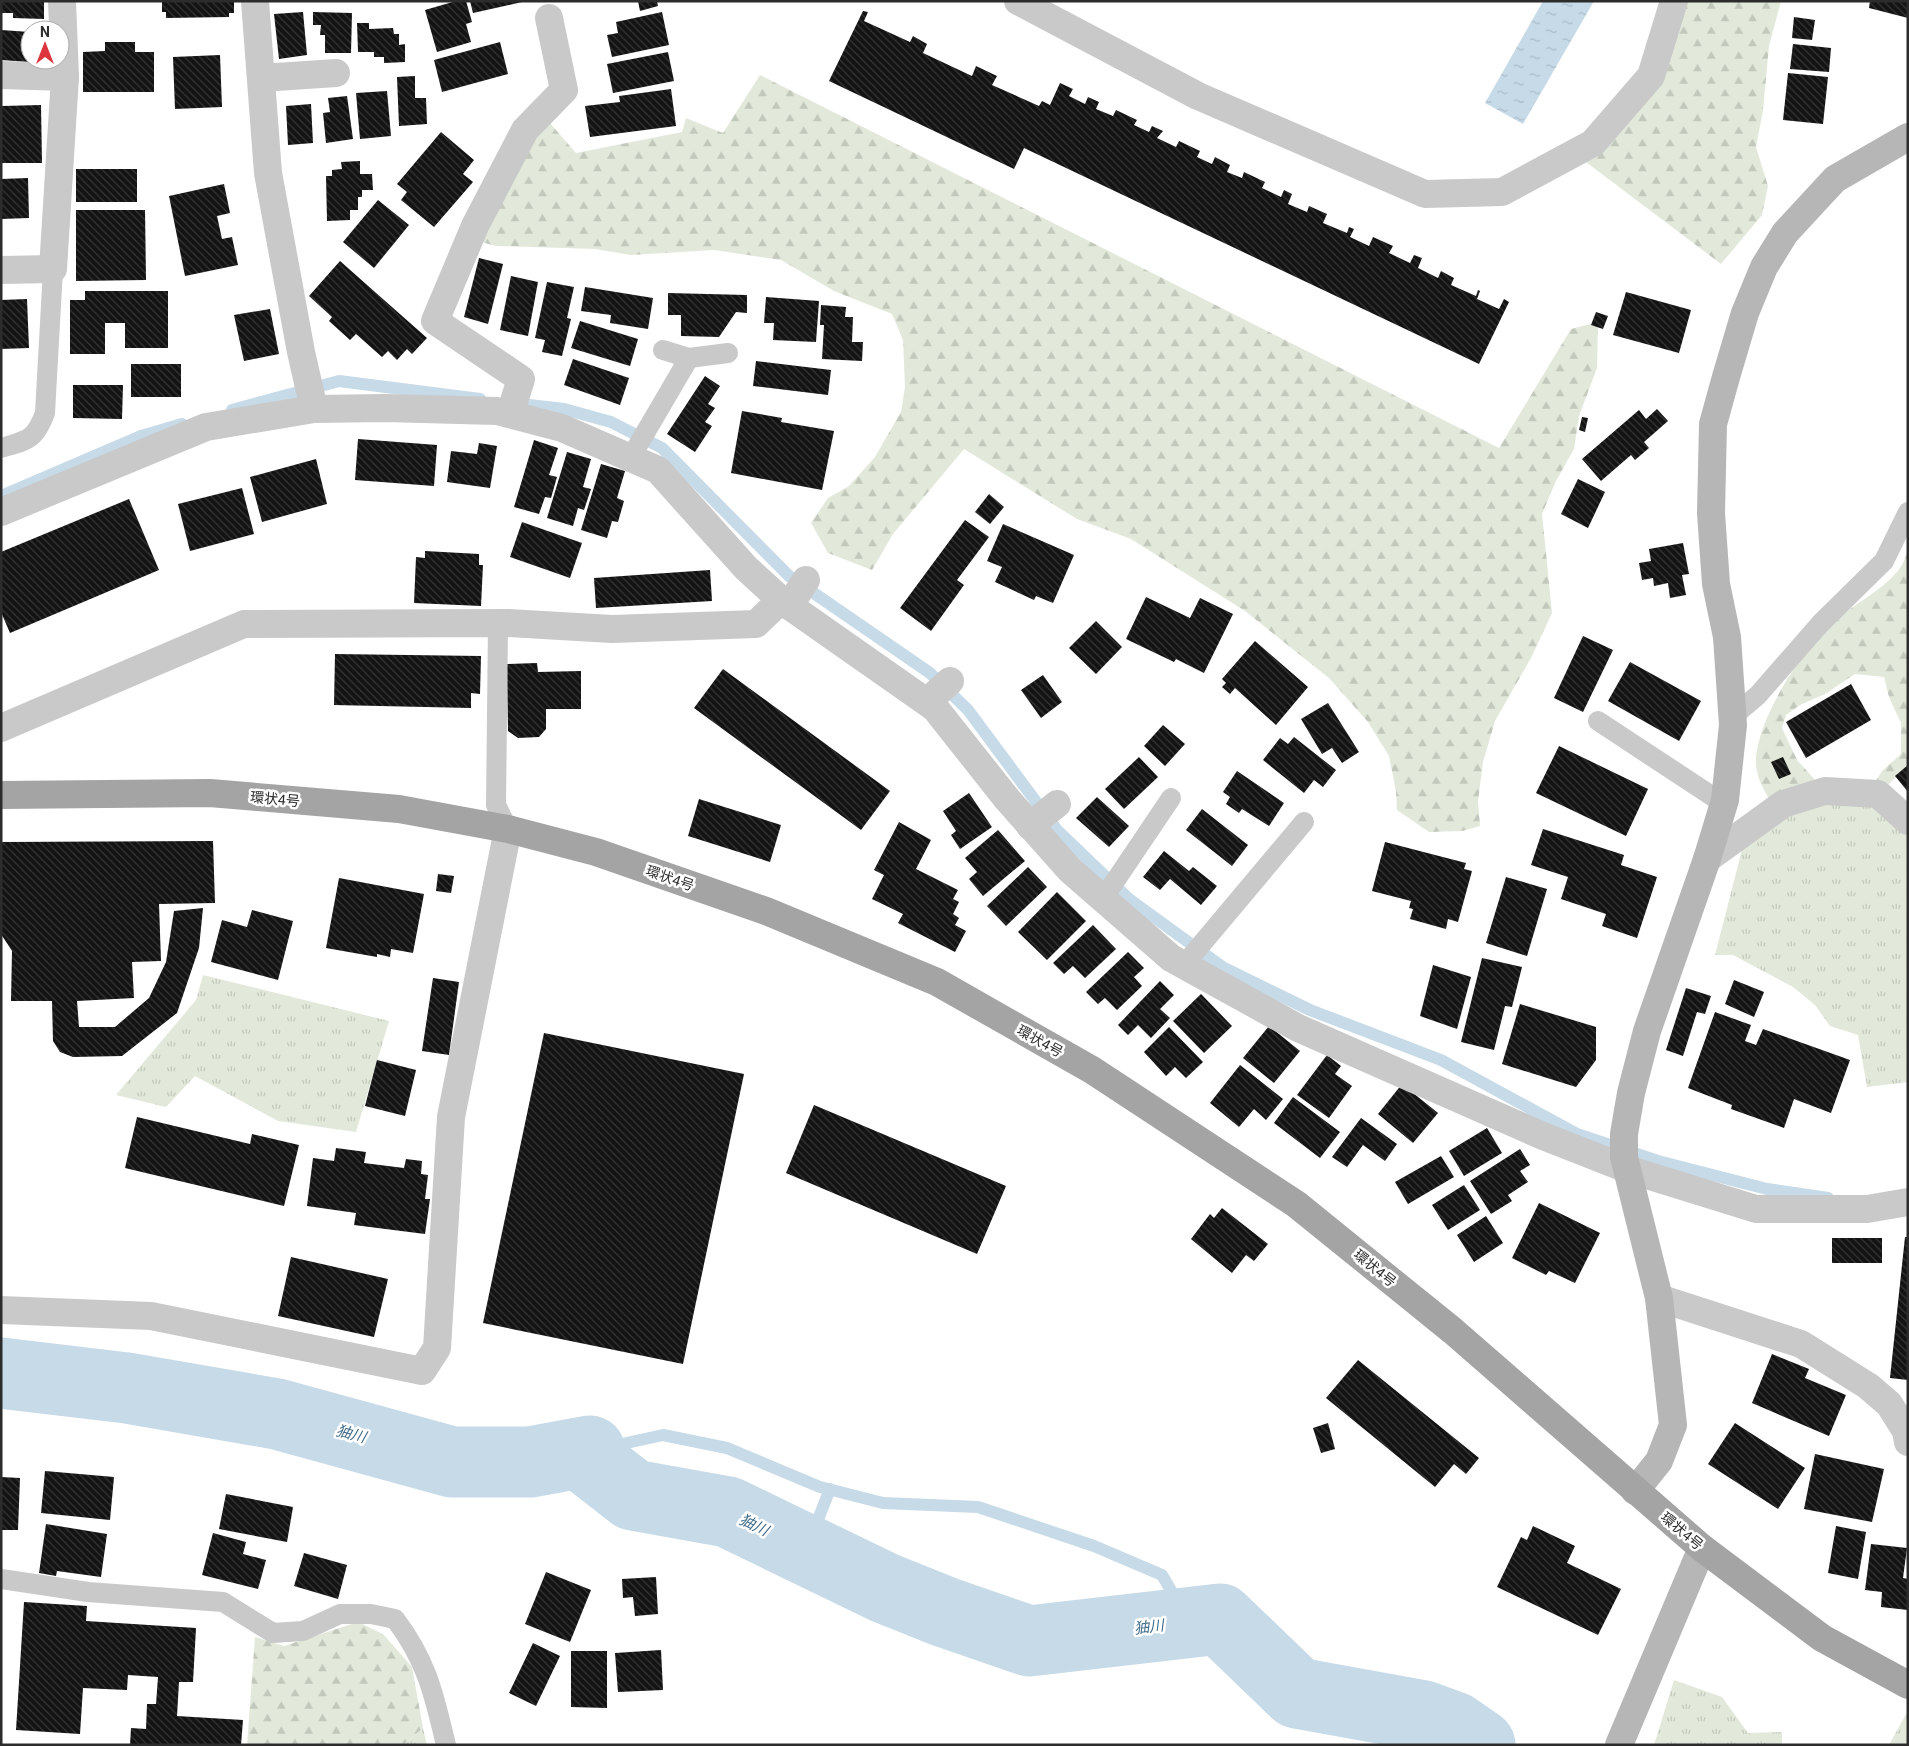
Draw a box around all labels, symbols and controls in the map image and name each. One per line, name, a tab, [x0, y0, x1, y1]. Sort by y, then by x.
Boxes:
north arrow	[20, 20, 70, 70]
text: N	[40, 24, 50, 40]
street label: 環状4号	[249, 789, 301, 809]
street label: 環状4号	[644, 862, 696, 894]
street label: 環状4号	[1014, 1022, 1066, 1060]
street label: 環状4号	[1351, 1246, 1399, 1290]
water label: 㹨川	[334, 1421, 370, 1447]
street label: 環状4号	[1658, 1509, 1706, 1553]
water label: 㹨川	[737, 1510, 773, 1541]
water label: 㹨川	[1133, 1616, 1167, 1638]

